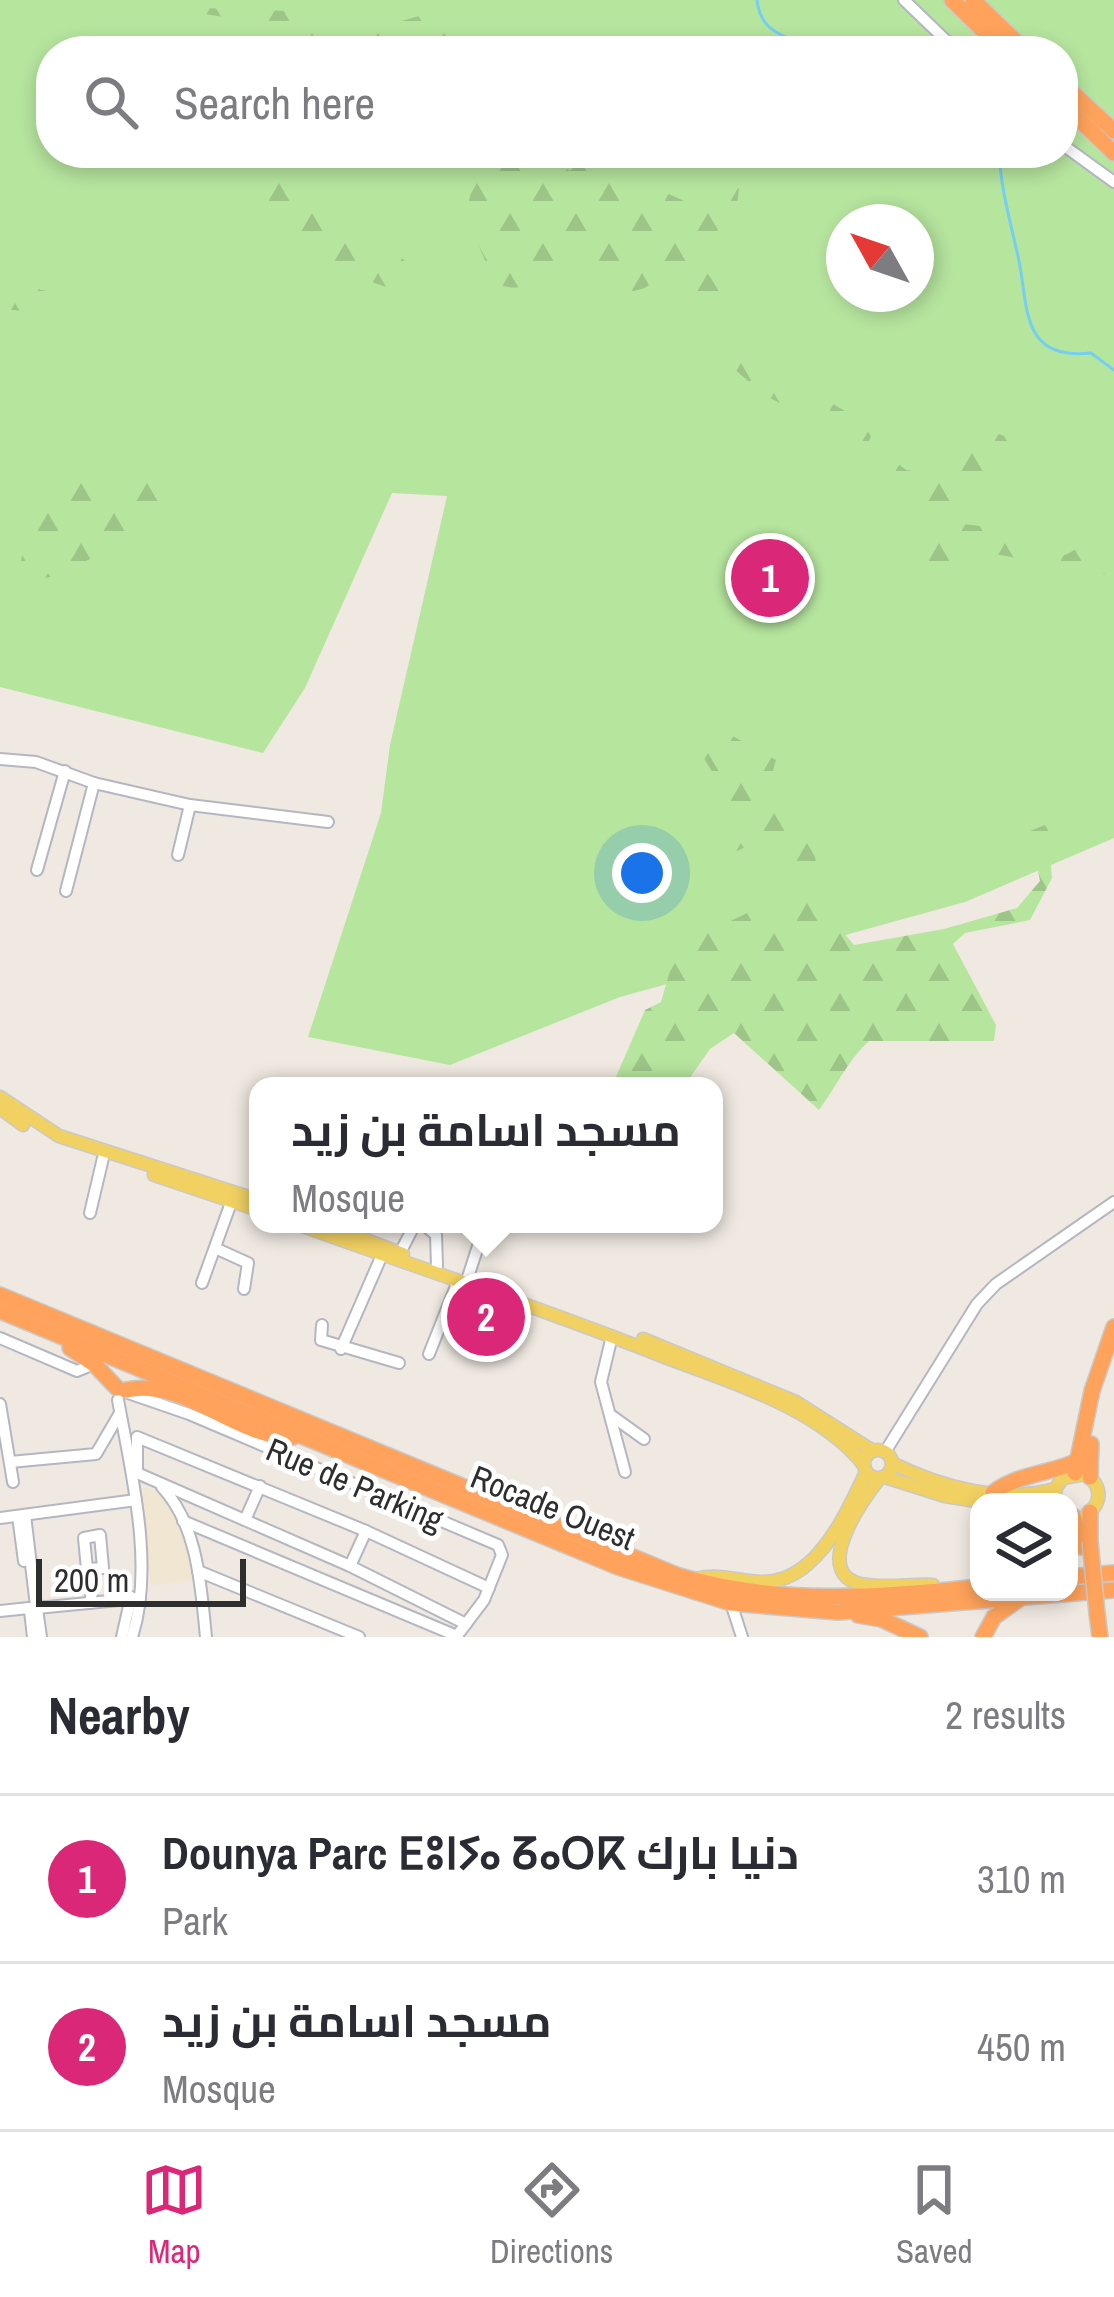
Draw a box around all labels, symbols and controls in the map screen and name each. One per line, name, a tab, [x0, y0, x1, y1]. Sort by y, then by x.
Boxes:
search box	[36, 36, 1078, 168]
icon: search	[78, 69, 144, 135]
text: Search here	[174, 72, 375, 133]
north arrow	[826, 204, 934, 312]
pin: 1	[731, 533, 809, 623]
your location	[612, 843, 672, 903]
popup	[249, 1077, 723, 1233]
text: مسجد اسامة بن زيد	[291, 1099, 681, 1160]
text: Mosque	[291, 1172, 405, 1224]
pin: 2	[447, 1272, 525, 1362]
street label: Rue de Parking	[260, 1427, 450, 1541]
street label: Rocade Ouest	[465, 1454, 641, 1560]
map controls	[970, 1493, 1078, 1601]
button: layers	[970, 1493, 1078, 1601]
scale bar	[36, 1553, 246, 1606]
text: 200 m	[54, 1558, 129, 1602]
text: Nearby	[48, 1681, 190, 1750]
text: 2 results	[945, 1689, 1066, 1741]
text: Dounya Parc ⴹⵓⵏⵢⴰ ⵒⴰⵔⴽ دنيا بارك	[162, 1822, 799, 1883]
text: 1	[78, 1853, 96, 1905]
text: 310 m	[977, 1853, 1066, 1905]
text: Park	[162, 1895, 228, 1947]
text: مسجد اسامة بن زيد	[162, 1990, 551, 2051]
text: 2	[78, 2021, 96, 2073]
text: 450 m	[977, 2021, 1066, 2073]
text: Mosque	[162, 2063, 276, 2115]
tab: Map	[141, 2157, 207, 2273]
tab: Directions	[490, 2157, 613, 2273]
tab: Saved	[896, 2157, 973, 2273]

